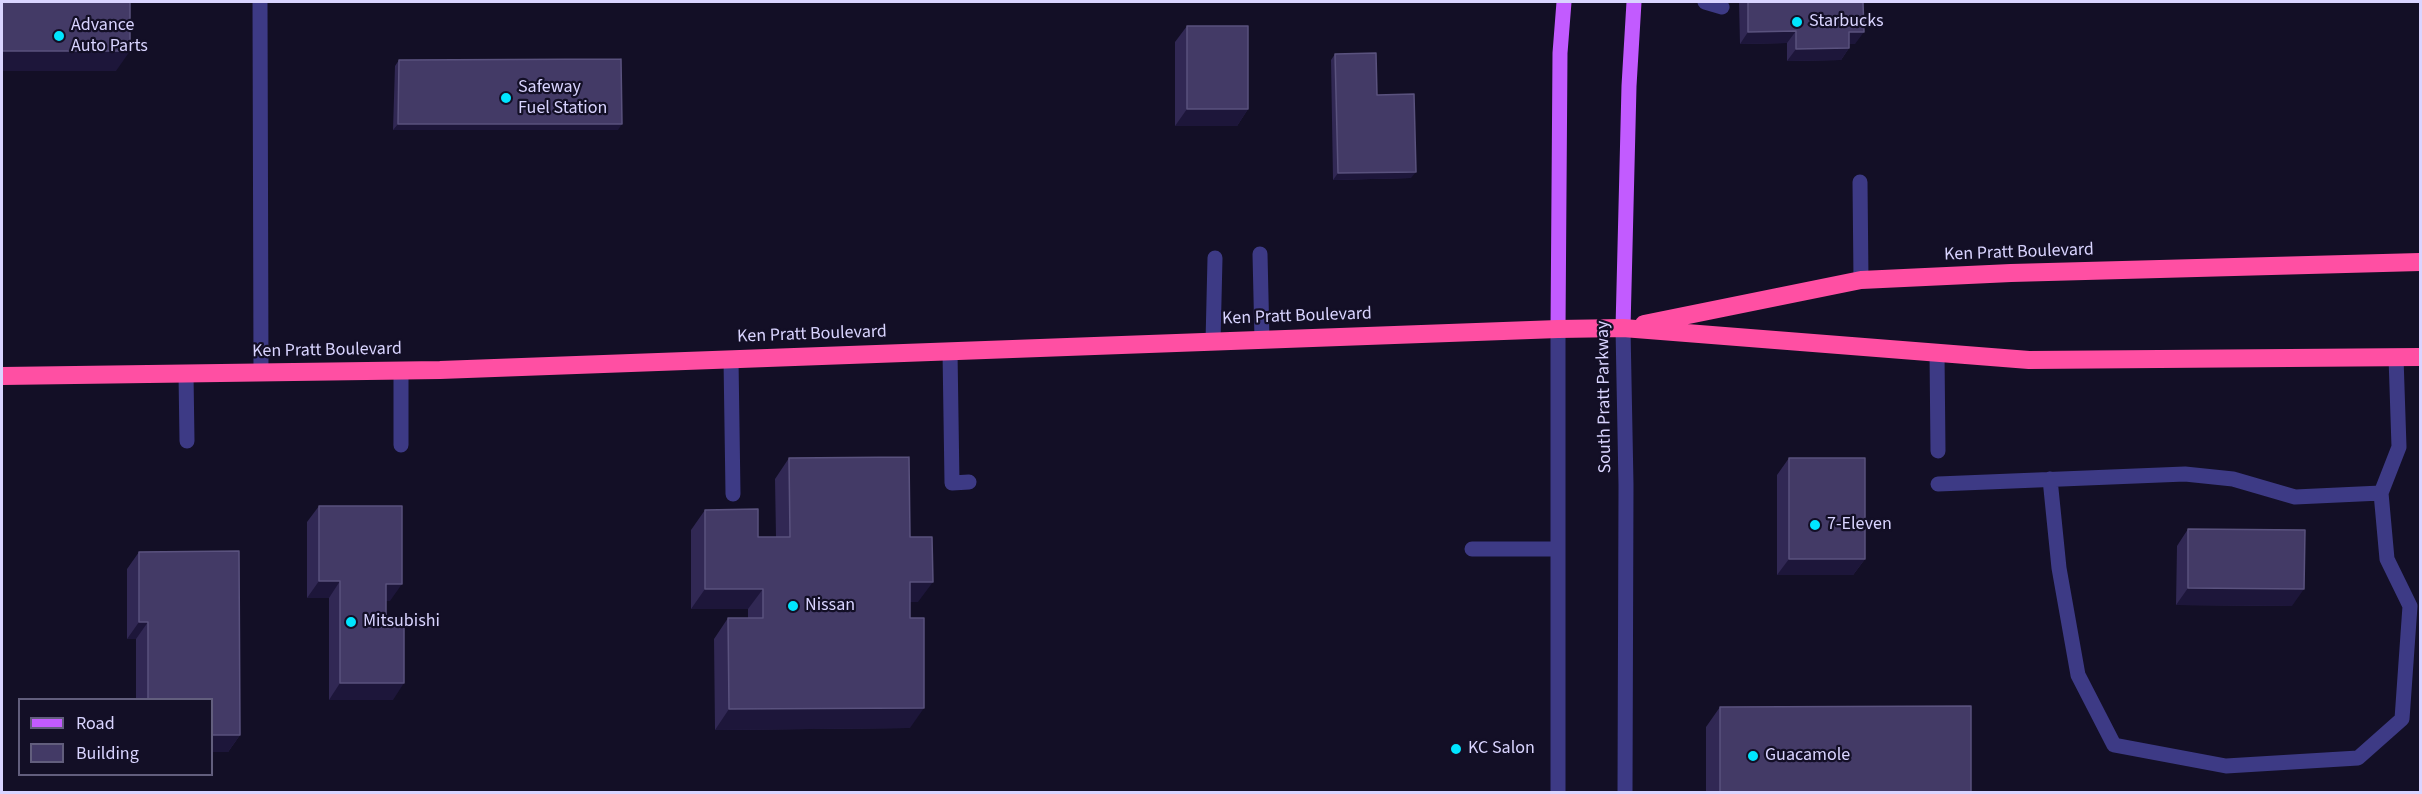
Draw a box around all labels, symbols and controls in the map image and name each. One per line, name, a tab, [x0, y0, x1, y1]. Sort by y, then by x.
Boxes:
place label: Starbucks	[1809, 11, 1884, 33]
place label: Advance Auto Parts	[71, 15, 148, 57]
marker: Starbucks	[1790, 15, 1804, 29]
marker: Advance Auto Parts	[52, 29, 66, 43]
place label: Safeway Fuel Station	[518, 77, 607, 119]
marker: Safeway Fuel Station	[499, 91, 513, 105]
street label: Ken Pratt Boulevard	[1944, 240, 2094, 266]
street label: Ken Pratt Boulevard	[1222, 304, 1372, 330]
street label: South Pratt Parkway	[1593, 320, 1617, 474]
street label: Ken Pratt Boulevard	[737, 322, 887, 348]
street label: Ken Pratt Boulevard	[252, 339, 402, 363]
place label: 7-Eleven	[1827, 514, 1892, 536]
marker: 7-Eleven	[1808, 518, 1822, 532]
place label: Nissan	[805, 595, 855, 617]
marker: Nissan	[786, 599, 800, 613]
place label: Mitsubishi	[363, 611, 440, 633]
marker: Mitsubishi	[344, 615, 358, 629]
legend	[18, 698, 213, 776]
text: Road	[76, 711, 115, 736]
place label: KC Salon	[1468, 738, 1535, 760]
text: Building	[76, 741, 139, 766]
marker: KC Salon	[1449, 742, 1463, 756]
place label: Guacamole	[1765, 745, 1850, 767]
marker: Guacamole	[1746, 749, 1760, 763]

